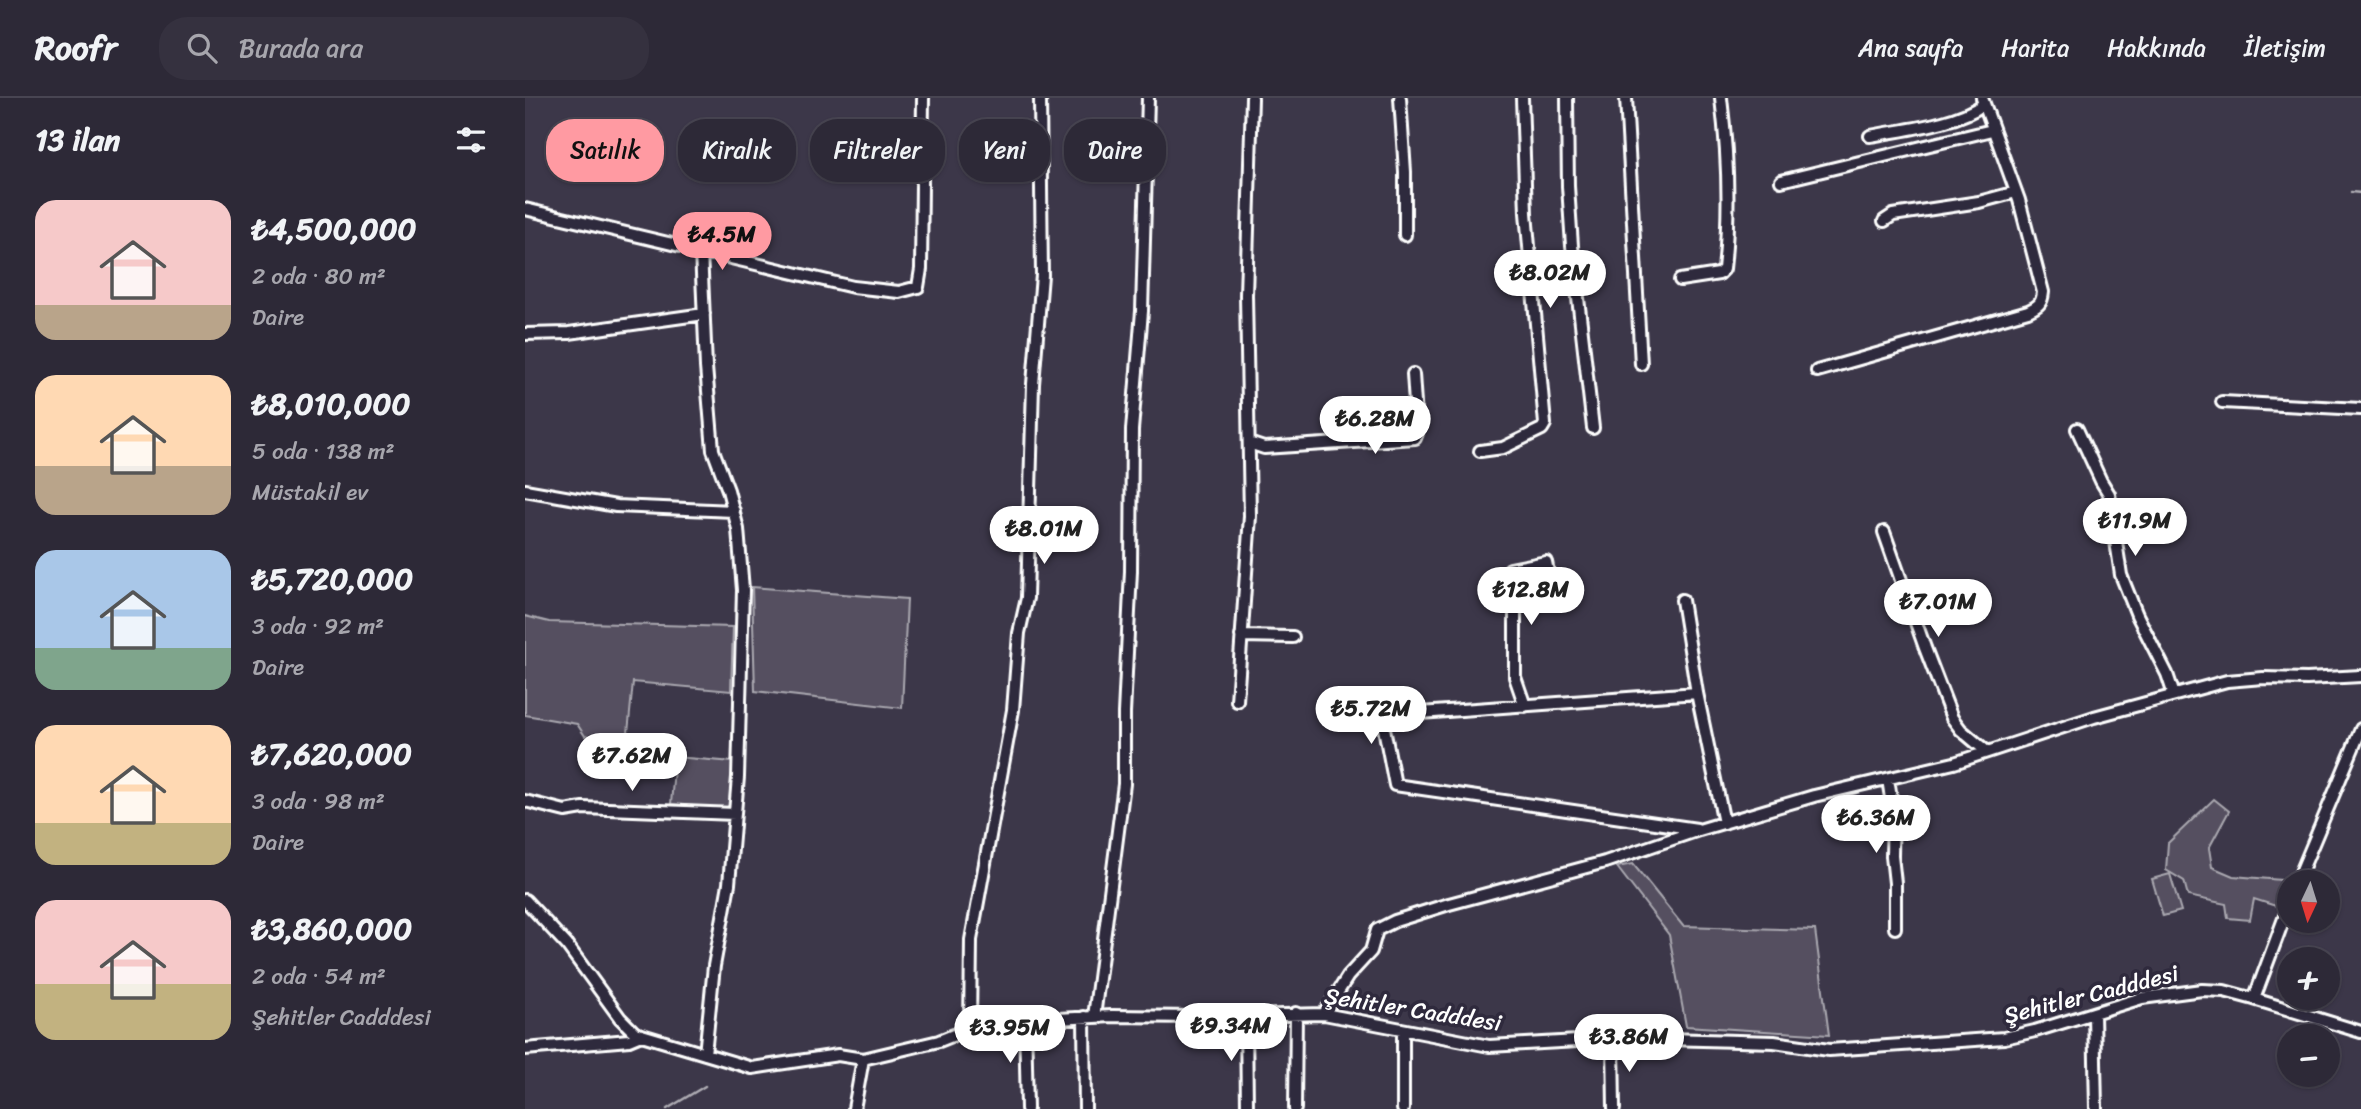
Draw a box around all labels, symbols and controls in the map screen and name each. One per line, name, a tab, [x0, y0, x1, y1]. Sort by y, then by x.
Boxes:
search box	[159, 17, 649, 80]
text: Roofr	[35, 19, 117, 77]
text: Burada ara	[239, 25, 363, 71]
text: Ana sayfa	[1858, 27, 1963, 69]
text: Harita	[2001, 27, 2069, 69]
text: Hakkında	[2107, 27, 2206, 69]
text: İletişim	[2244, 27, 2326, 69]
icon: search	[183, 29, 221, 67]
text: 13 ilan	[35, 113, 120, 167]
chip: Satılık	[546, 119, 664, 182]
chip: Kiralık	[678, 119, 796, 182]
chip: Filtreler	[810, 119, 945, 182]
chip: Yeni	[959, 119, 1050, 182]
chip: Daire	[1064, 119, 1166, 182]
icon: filters	[452, 121, 490, 159]
text: ₺4,500,000	[252, 202, 417, 256]
pin: ₺4.5M	[673, 212, 771, 272]
text: ₺4.5M	[689, 214, 755, 255]
icon: home	[91, 228, 175, 312]
pin: ₺8.02M	[1493, 250, 1607, 310]
text: ₺8.02M	[1510, 252, 1590, 293]
text: 2 oda · 80 m²	[252, 256, 386, 297]
text: Daire	[252, 297, 304, 338]
text: ₺8,010,000	[252, 377, 410, 431]
pin: ₺6.28M	[1318, 396, 1432, 456]
text: ₺6.28M	[1336, 398, 1414, 439]
icon: home	[91, 403, 175, 487]
text: 5 oda · 138 m²	[252, 431, 395, 472]
text: Müstakil ev	[252, 472, 368, 513]
pin: ₺11.9M	[2078, 498, 2192, 558]
text: ₺11.9M	[2099, 500, 2171, 541]
pin: ₺8.01M	[987, 506, 1101, 566]
text: ₺8.01M	[1006, 508, 1082, 549]
text: ₺5,720,000	[252, 552, 413, 606]
pin: ₺12.8M	[1474, 568, 1588, 627]
text: ₺12.8M	[1493, 569, 1569, 610]
icon: home	[91, 578, 175, 662]
pin: ₺7.01M	[1881, 580, 1995, 639]
text: ₺7.01M	[1900, 581, 1976, 622]
text: 3 oda · 92 m²	[252, 606, 384, 647]
text: Daire	[252, 647, 304, 688]
pin: ₺5.72M	[1314, 686, 1428, 746]
text: ₺5.72M	[1332, 688, 1410, 729]
text: ₺7,620,000	[252, 727, 412, 781]
pin: ₺7.62M	[575, 734, 689, 793]
text: ₺7.62M	[593, 735, 671, 776]
icon: home	[91, 753, 175, 837]
text: 3 oda · 98 m²	[252, 781, 385, 822]
pin: ₺6.36M	[1819, 796, 1933, 855]
text: ₺6.36M	[1837, 797, 1915, 838]
text: Daire	[252, 822, 304, 863]
north arrow	[2277, 870, 2340, 933]
map controls	[2277, 870, 2340, 1087]
text: ₺3,860,000	[252, 902, 412, 956]
icon: home	[91, 928, 175, 1012]
button: +	[2277, 947, 2340, 1010]
street label: Şehitler Cadddesi	[1999, 953, 2183, 1036]
text: 2 oda · 54 m²	[252, 956, 386, 997]
street label: Şehitler Cadddesi	[1321, 975, 1505, 1044]
text: Şehitler Cadddesi	[252, 997, 431, 1038]
pin: ₺9.34M	[1174, 1004, 1288, 1063]
text: ₺9.34M	[1191, 1005, 1271, 1046]
pin: ₺3.95M	[953, 1006, 1067, 1065]
text: ₺3.95M	[970, 1007, 1050, 1048]
pin: ₺3.86M	[1572, 1014, 1686, 1074]
text: ₺3.86M	[1590, 1016, 1668, 1057]
button: −	[2277, 1024, 2340, 1087]

